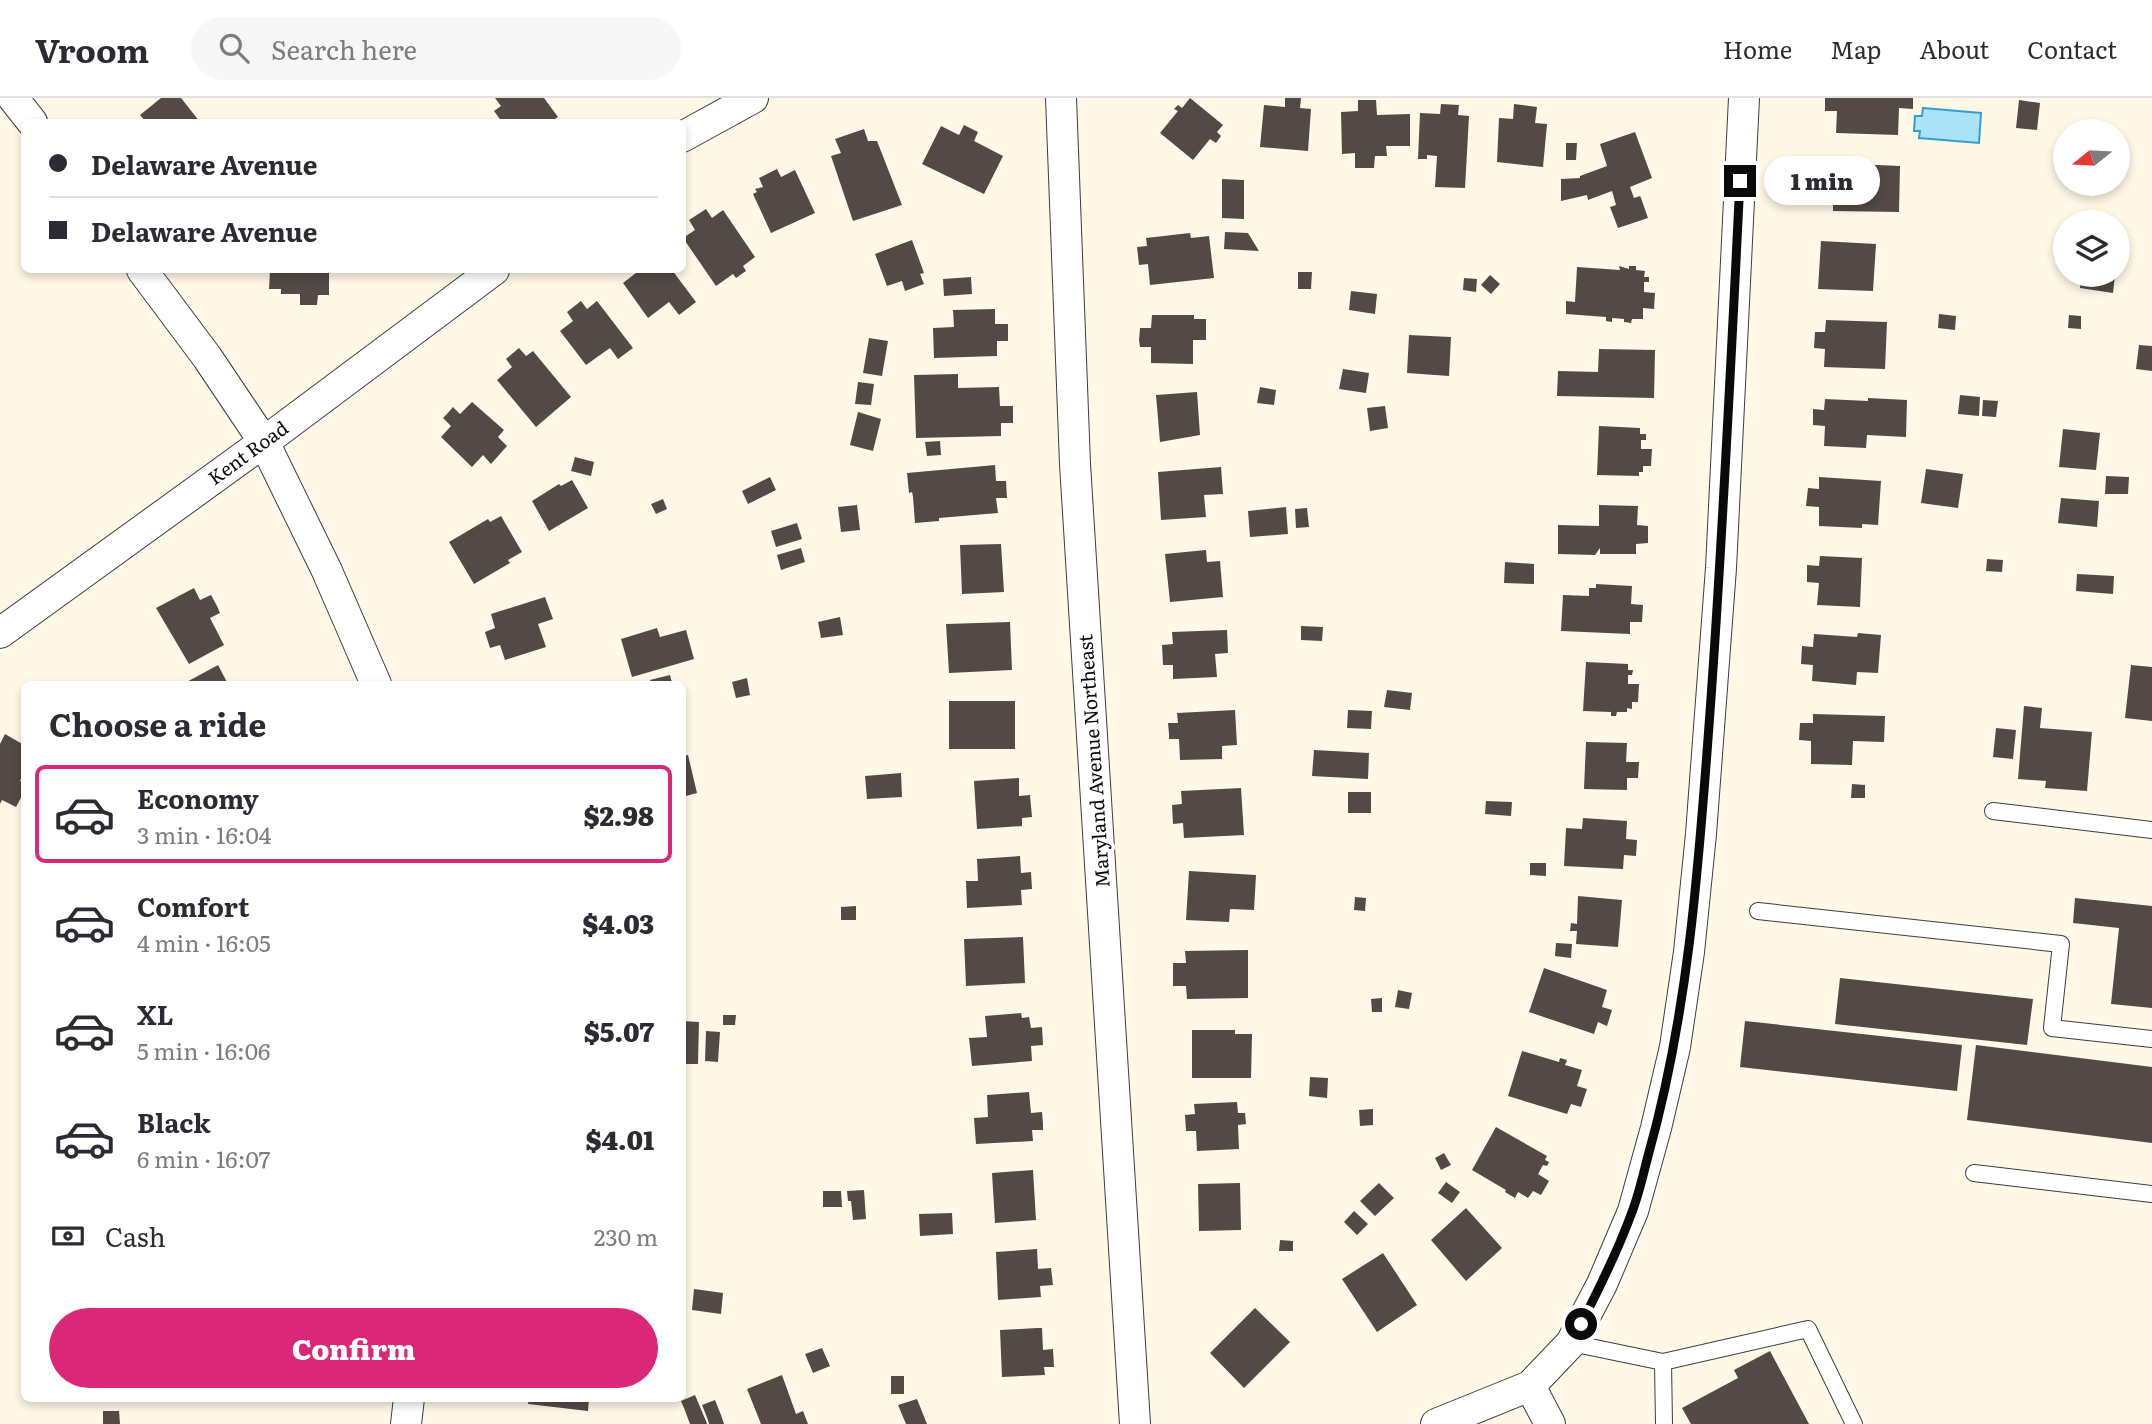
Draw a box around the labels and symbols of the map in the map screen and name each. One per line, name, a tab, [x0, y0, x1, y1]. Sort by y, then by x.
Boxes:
north arrow	[2053, 119, 2130, 196]
callout: 1 min	[1764, 156, 1880, 206]
route end	[1724, 165, 1756, 197]
street label: Kent Road	[201, 413, 294, 491]
street label: Maryland Avenue Northeast	[1070, 633, 1116, 889]
route start	[1565, 1308, 1597, 1340]

